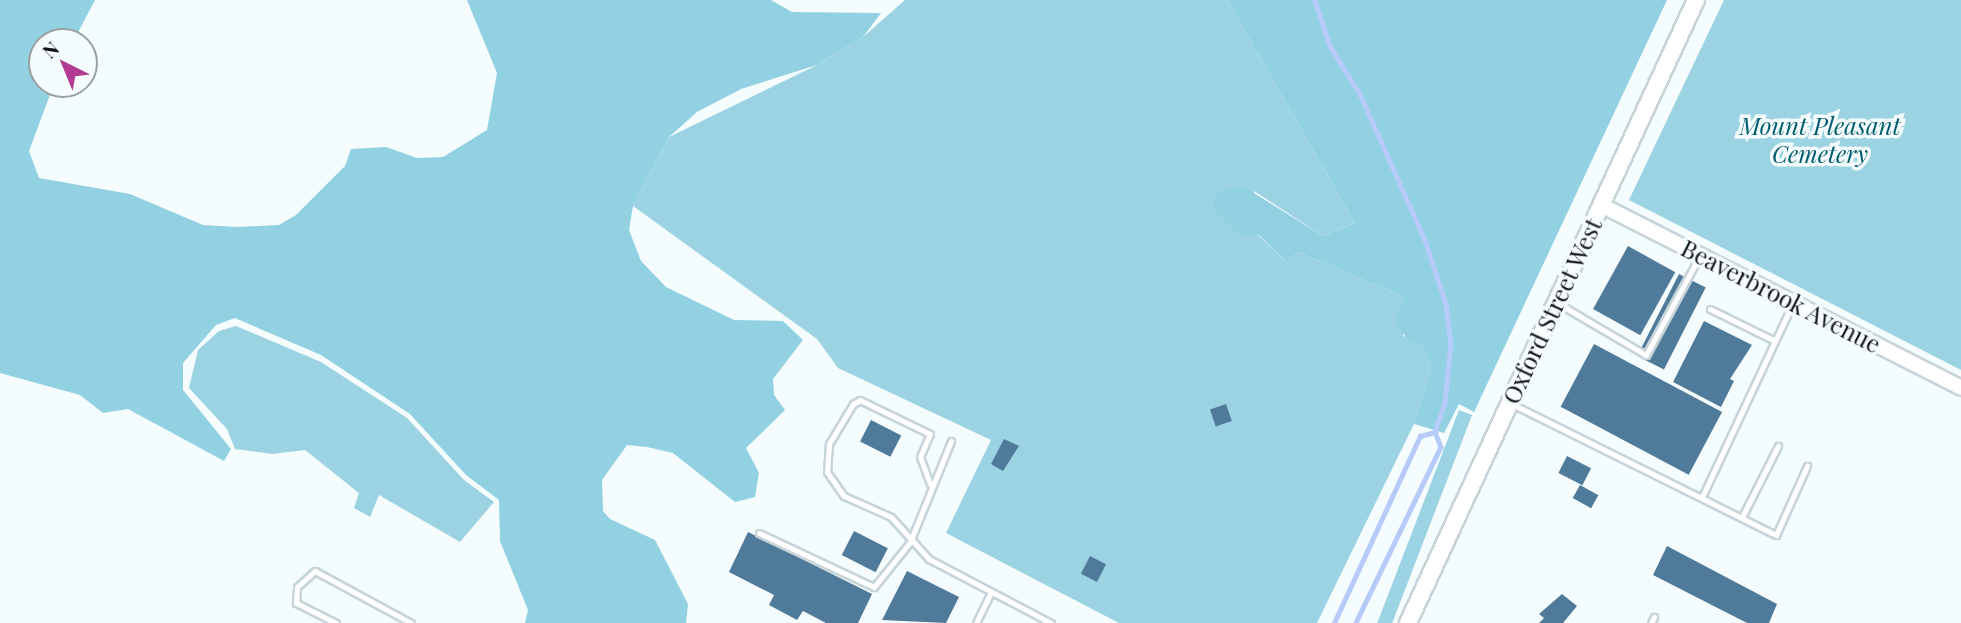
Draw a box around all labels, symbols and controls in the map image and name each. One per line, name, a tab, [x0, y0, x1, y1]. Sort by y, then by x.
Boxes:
north arrow	[28, 28, 98, 98]
text: N	[36, 35, 64, 63]
park label: Mount Pleasant Cemetery	[1740, 112, 1900, 168]
street label: Oxford Street West	[1496, 213, 1608, 409]
street label: Beaverbrook Avenue	[1676, 233, 1886, 359]

